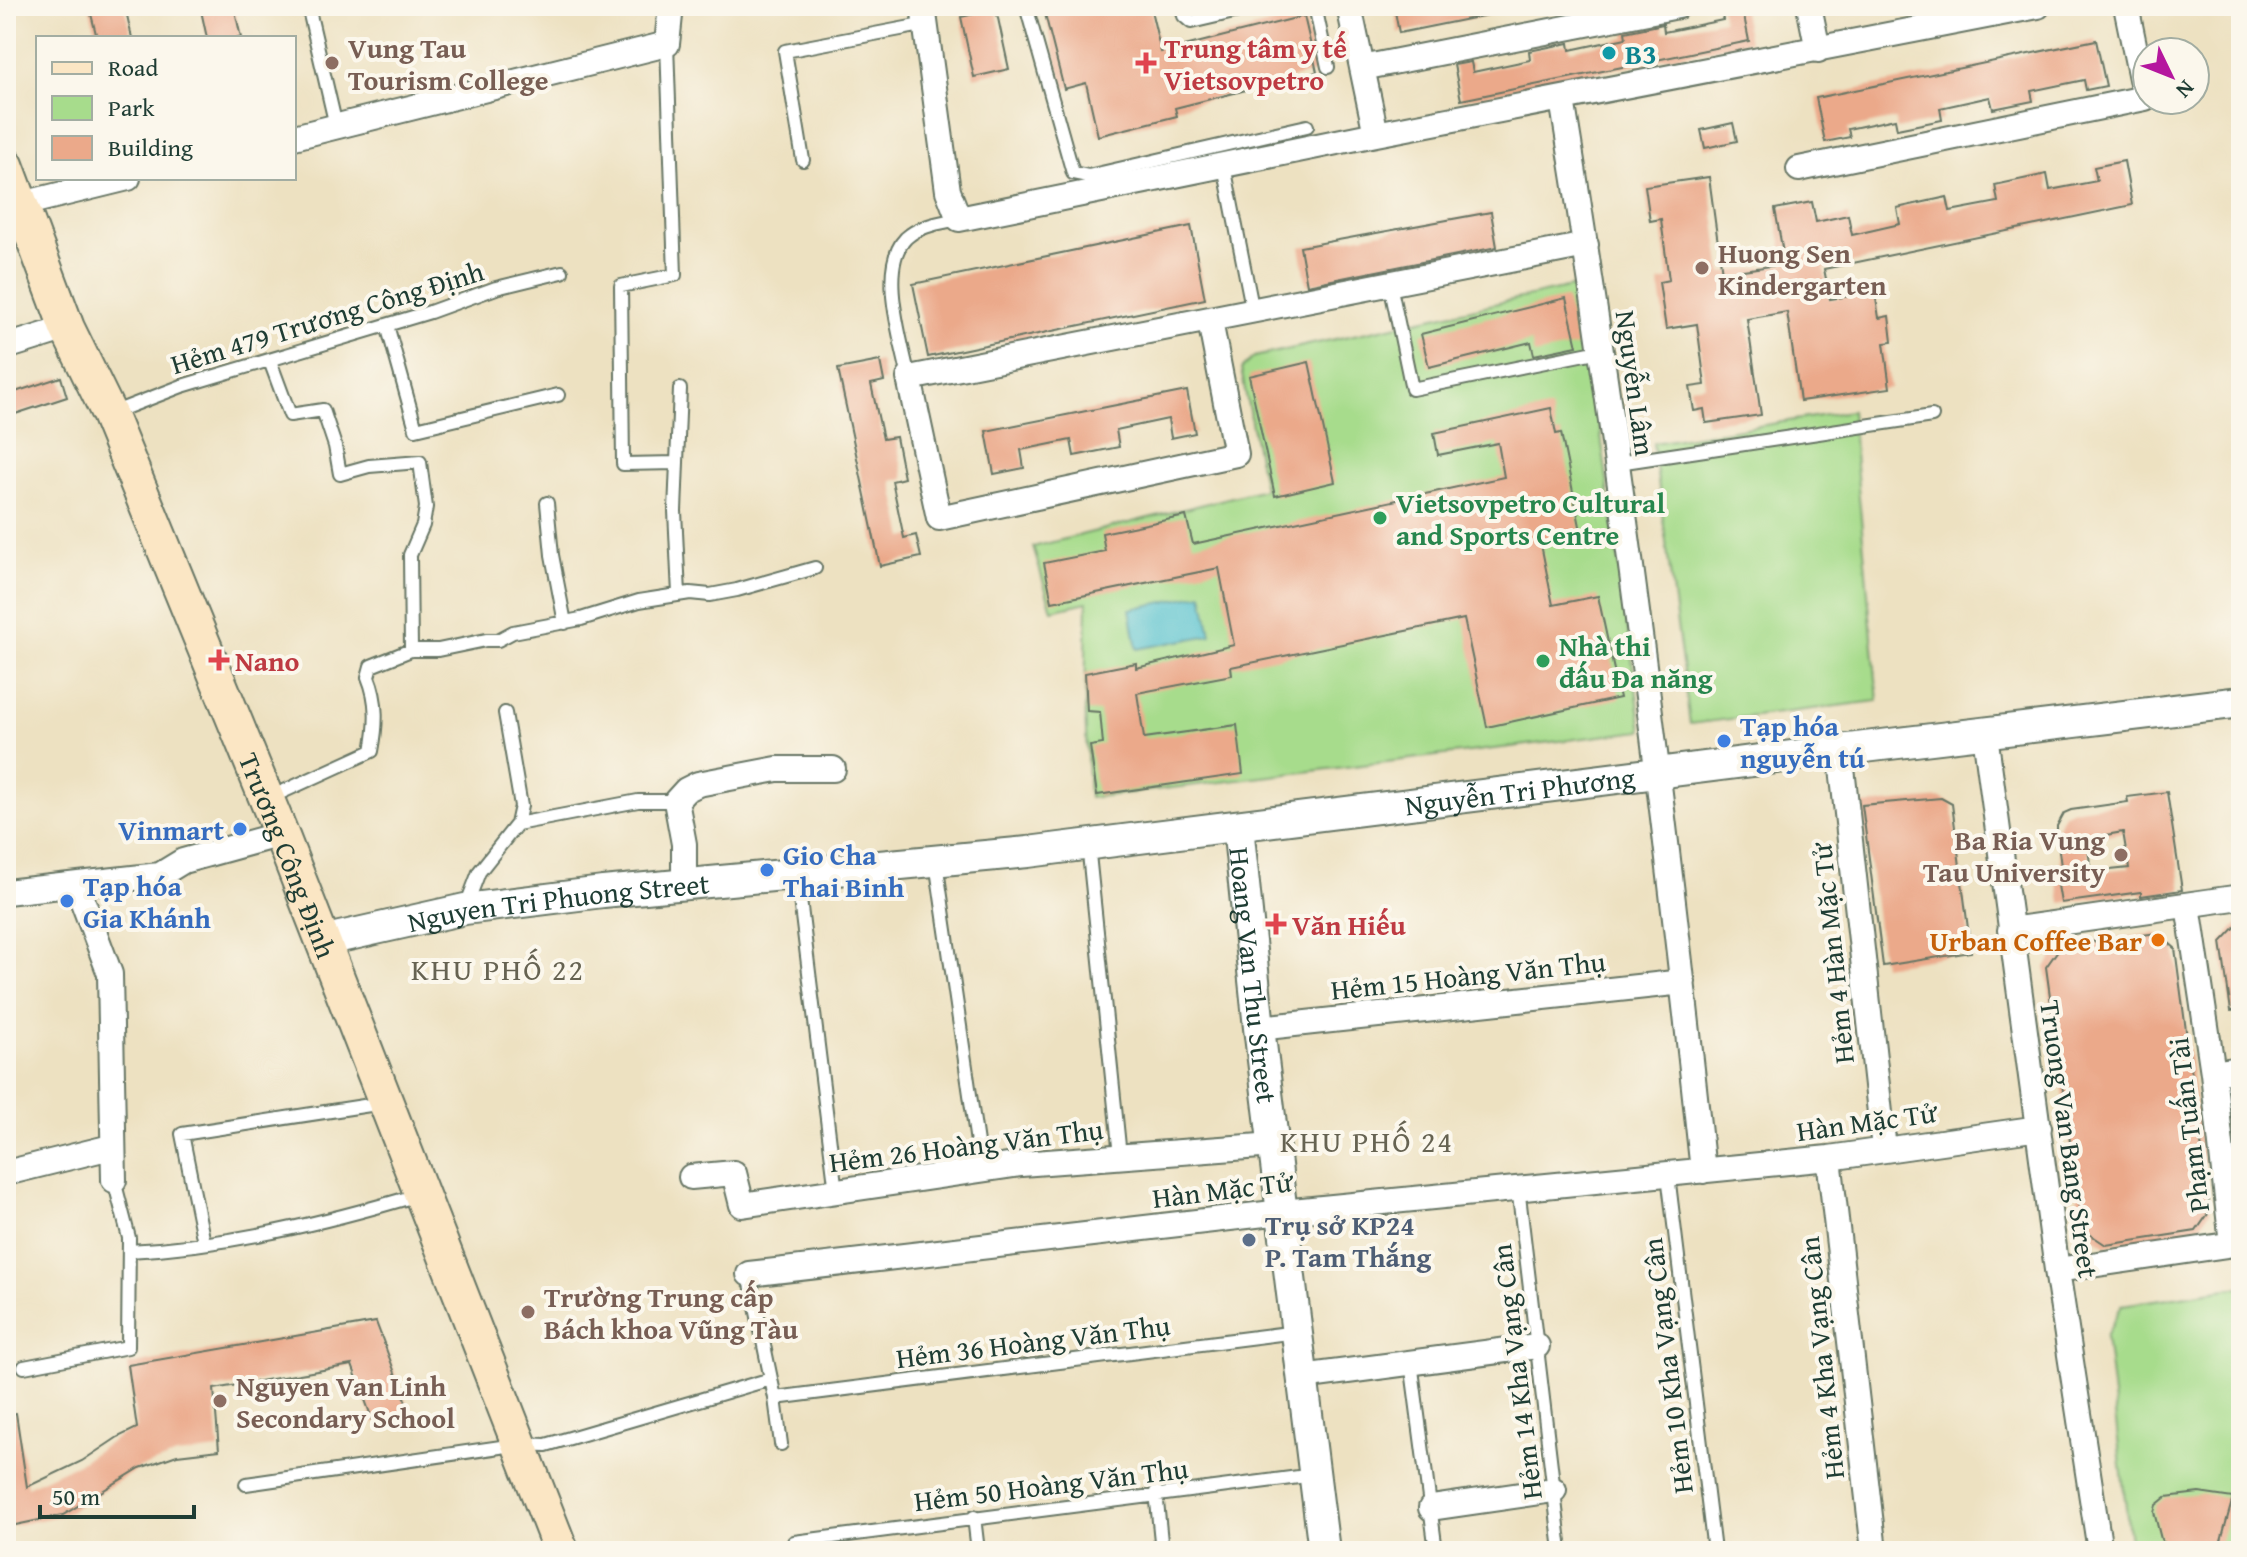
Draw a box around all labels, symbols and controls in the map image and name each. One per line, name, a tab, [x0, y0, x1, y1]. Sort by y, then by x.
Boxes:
place label: Vung Tau Tourism College	[348, 27, 548, 100]
place label: Trung tâm y tế Vietsovpetro	[1164, 27, 1347, 100]
place label: B3	[1625, 33, 1657, 74]
legend	[36, 36, 296, 180]
north arrow	[2131, 36, 2211, 116]
marker: B3	[1600, 44, 1618, 62]
text: Road	[108, 50, 158, 85]
marker: Trung tâm y tế Vietsovpetro	[1135, 52, 1157, 74]
marker: Vung Tau Tourism College	[323, 54, 341, 72]
text: N	[2169, 73, 2202, 106]
text: Park	[108, 90, 155, 125]
text: Building	[108, 130, 193, 165]
place label: Huong Sen Kindergarten	[1718, 232, 1887, 305]
street label: Hẻm 479 Trương Công Định	[165, 250, 489, 384]
marker: Huong Sen Kindergarten	[1693, 259, 1711, 277]
street label: Nguyễn Lâm	[1606, 308, 1666, 458]
place label: Vietsovpetro Cultural and Sports Centre	[1396, 482, 1665, 555]
marker: Vietsovpetro Cultural and Sports Centre	[1371, 509, 1389, 527]
place label: Nhà thi đấu Đa năng	[1559, 625, 1713, 698]
place label: Nano	[235, 640, 300, 681]
marker: Nano	[210, 651, 228, 669]
marker: Nhà thi đấu Đa năng	[1534, 652, 1552, 670]
place label: Tạp hóa nguyễn tú	[1740, 705, 1865, 778]
marker: Tạp hóa nguyễn tú	[1715, 732, 1733, 750]
street label: Trương Công Định	[229, 746, 348, 964]
street label: Nguyễn Tri Phương	[1402, 755, 1637, 825]
place label: Vinmart	[118, 809, 224, 850]
place label: Ba Ria Vung Tau University	[1923, 819, 2106, 892]
marker: Vinmart	[231, 820, 249, 838]
place label: Gio Cha Thai Binh	[783, 834, 905, 907]
street label: Hẻm 4 Hàn Mặc Tử	[1800, 840, 1864, 1066]
street label: Hoang Van Thu Street	[1220, 845, 1289, 1106]
marker: Ba Ria Vung Tau University	[2112, 846, 2130, 864]
marker: Gio Cha Thai Binh	[758, 861, 776, 879]
street label: Nguyen Tri Phuong Street	[403, 862, 711, 942]
place label: Tạp hóa Gia Khánh	[83, 865, 211, 938]
marker: Tạp hóa Gia Khánh	[58, 892, 76, 910]
place label: Văn Hiếu	[1292, 904, 1406, 945]
marker: Văn Hiếu	[1267, 915, 1285, 933]
place label: Urban Coffee Bar	[1929, 920, 2142, 961]
marker: Urban Coffee Bar	[2149, 931, 2167, 949]
street label: Hẻm 15 Hoàng Văn Thụ	[1329, 940, 1607, 1010]
district label: KHU PHỐ 22	[411, 947, 585, 991]
street label: Truong Van Bang Street	[2030, 997, 2110, 1281]
street label: Phạm Tuấn Tài	[2157, 1035, 2219, 1215]
street label: Hàn Mặc Tử	[1794, 1091, 1940, 1151]
street label: Hẻm 26 Hoàng Văn Thụ	[827, 1108, 1105, 1182]
district label: KHU PHỐ 24	[1280, 1119, 1454, 1163]
street label: Hàn Mặc Tử	[1150, 1160, 1296, 1218]
place label: Trụ sở KP24 P. Tam Thắng	[1265, 1204, 1432, 1277]
marker: Trụ sở KP24 P. Tam Thắng	[1240, 1231, 1258, 1249]
street label: Hẻm 4 Kha Vạng Cân	[1788, 1234, 1854, 1481]
street label: Hẻm 10 Kha Vạng Cân	[1631, 1236, 1703, 1496]
street label: Hẻm 14 Kha Vạng Cân	[1480, 1242, 1552, 1502]
place label: Trường Trung cấp Bách khoa Vũng Tàu	[544, 1276, 798, 1349]
marker: Trường Trung cấp Bách khoa Vũng Tàu	[519, 1303, 537, 1321]
street label: Hẻm 36 Hoàng Văn Thụ	[894, 1304, 1172, 1378]
place label: Nguyen Van Linh Secondary School	[236, 1365, 455, 1438]
marker: Nguyen Van Linh Secondary School	[211, 1392, 229, 1410]
street label: Hẻm 50 Hoàng Văn Thụ	[912, 1447, 1190, 1521]
scale bar	[40, 1469, 194, 1519]
text: 50 m	[52, 1479, 100, 1514]

